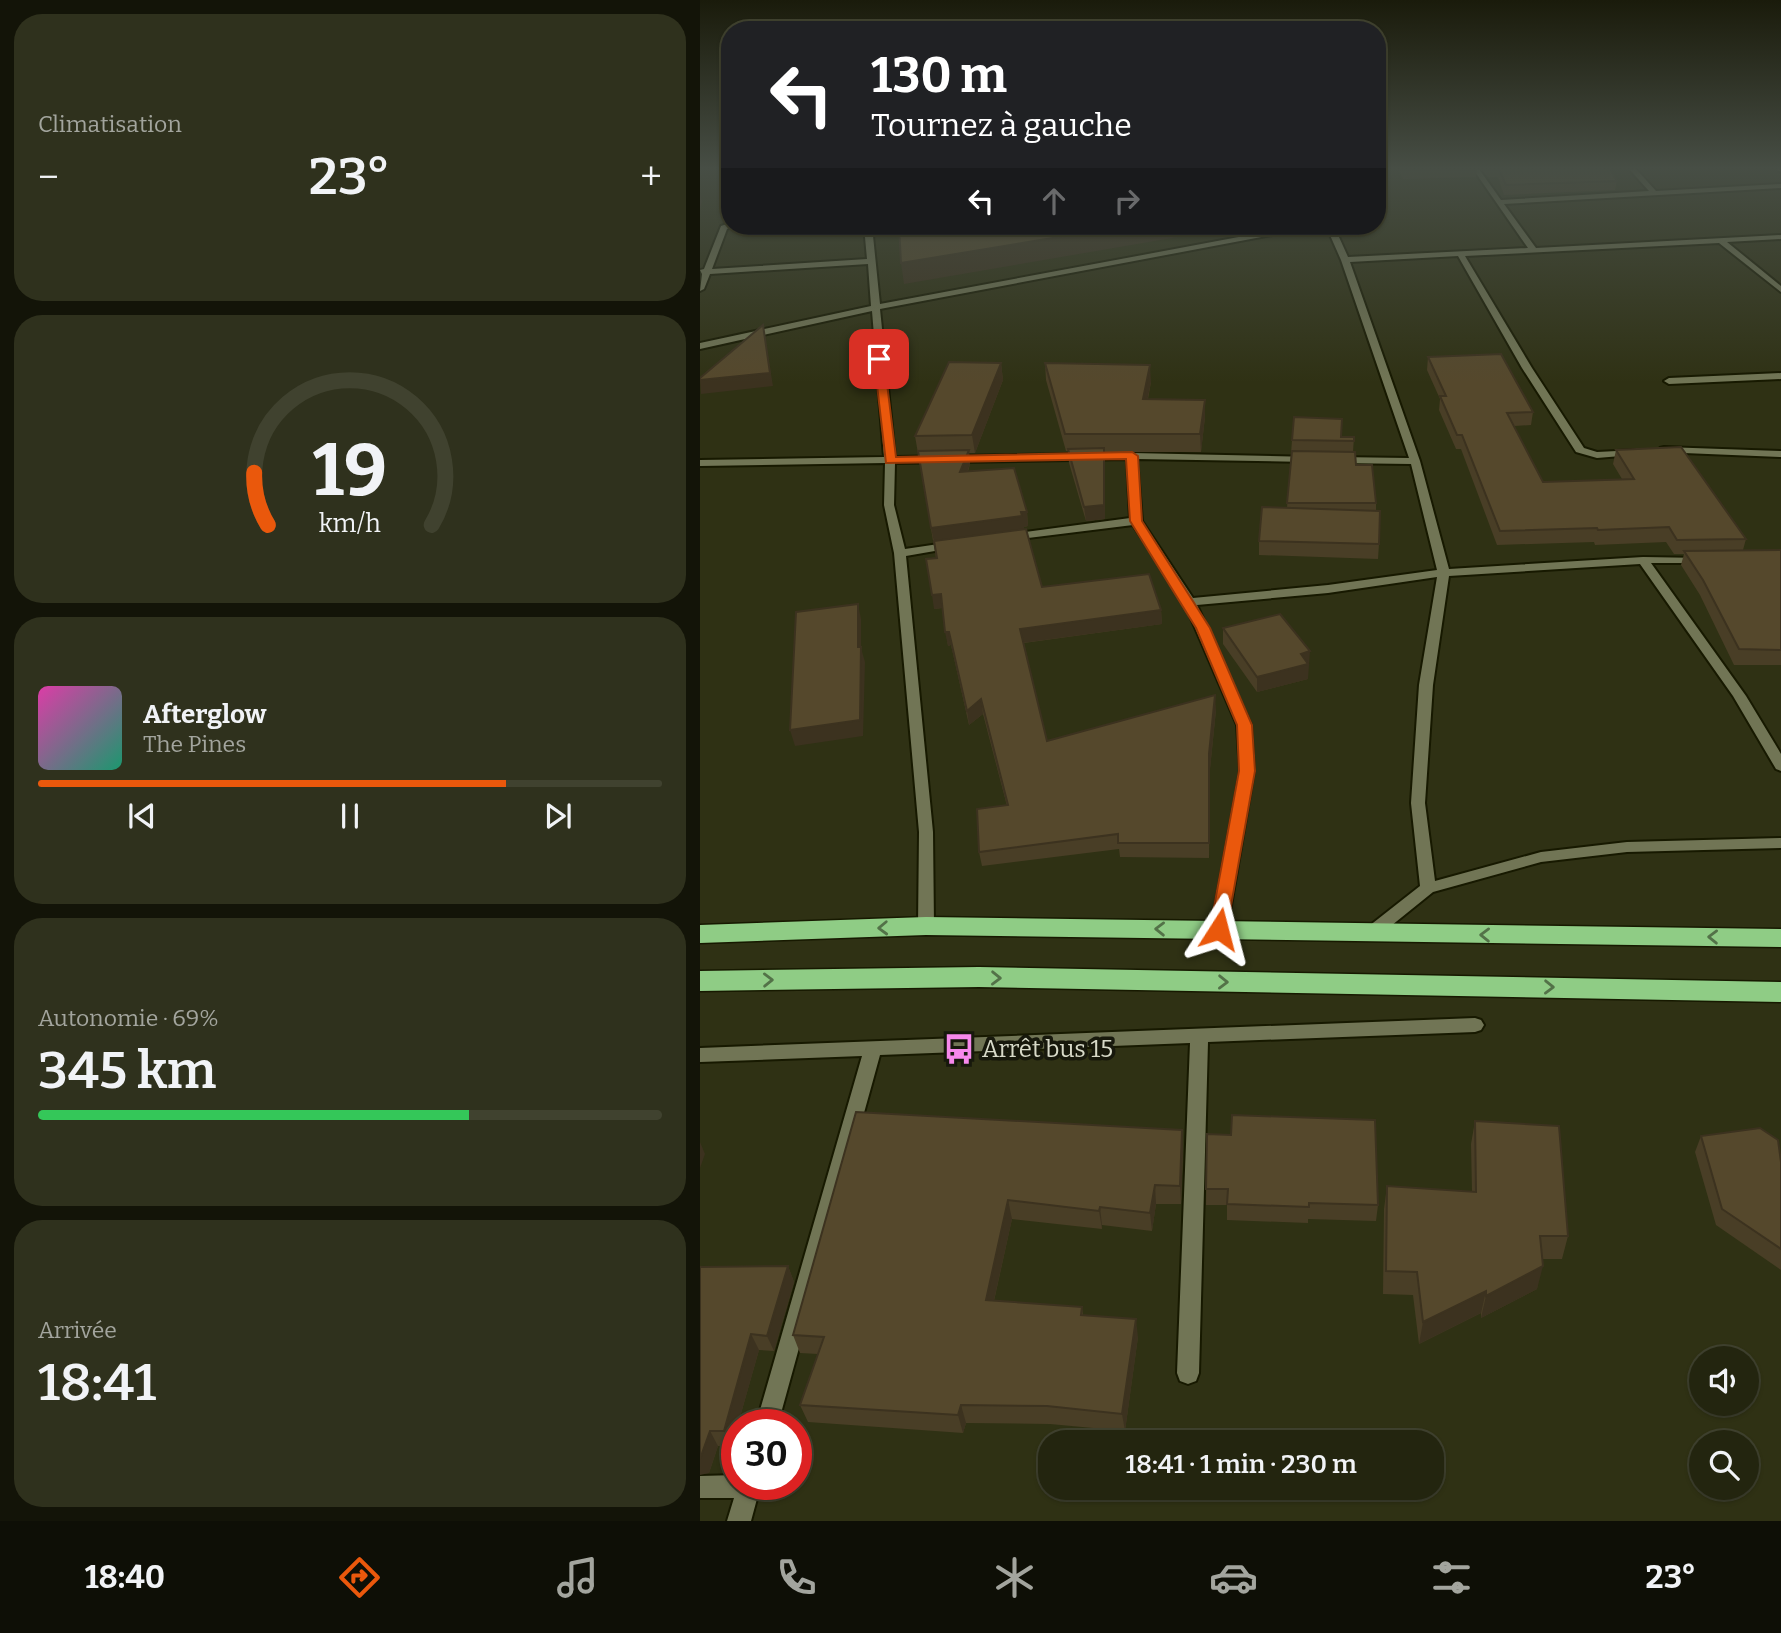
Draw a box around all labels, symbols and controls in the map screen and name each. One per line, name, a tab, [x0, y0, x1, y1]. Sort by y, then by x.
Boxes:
text: 130 m	[871, 46, 1007, 105]
icon: left	[756, 49, 847, 140]
text: Tournez à gauche	[871, 106, 1132, 144]
text: Climatisation	[38, 110, 182, 138]
text: 23°	[309, 145, 391, 208]
text: −	[38, 154, 59, 200]
text: +	[640, 154, 662, 200]
icon: left	[962, 182, 1000, 220]
icon: ahead	[1035, 182, 1073, 220]
icon: right	[1108, 182, 1146, 220]
pin	[849, 329, 909, 389]
icon: arrive	[860, 340, 898, 378]
text: 19	[313, 428, 387, 515]
text: km/h	[319, 509, 381, 539]
text: Afterglow	[143, 699, 266, 730]
text: The Pines	[143, 730, 246, 758]
icon: previous	[123, 797, 161, 835]
icon: pause	[331, 797, 369, 835]
icon: next	[539, 797, 577, 835]
position arrow	[1182, 892, 1256, 966]
one-way arrow	[878, 920, 889, 935]
one-way arrow	[1154, 921, 1165, 937]
one-way arrow	[1480, 927, 1490, 943]
one-way arrow	[1707, 929, 1718, 945]
one-way arrow	[990, 970, 1001, 985]
one-way arrow	[763, 973, 774, 988]
one-way arrow	[1218, 974, 1229, 989]
one-way arrow	[1543, 980, 1554, 995]
text: Autonomie · 69%	[38, 1004, 219, 1032]
bus stop icon: Arrêt bus 15	[942, 1032, 976, 1066]
place label: Arrêt bus 15	[982, 1035, 1113, 1063]
text: 345 km	[38, 1039, 216, 1102]
text: Arrivée	[38, 1316, 117, 1344]
map controls	[1689, 1346, 1759, 1500]
button: sound	[1689, 1346, 1759, 1416]
text: 18:41	[38, 1351, 156, 1414]
speed limit sign: 30	[721, 1409, 812, 1500]
button: search	[1689, 1430, 1759, 1500]
text: 18:41 · 1 min · 230 m	[1125, 1449, 1357, 1480]
icon: directions	[335, 1553, 384, 1602]
icon: music	[553, 1553, 602, 1602]
icon: phone	[772, 1553, 821, 1602]
icon: climate	[990, 1553, 1039, 1602]
icon: car	[1209, 1553, 1258, 1602]
icon: filters	[1427, 1553, 1476, 1602]
text: 18:40	[85, 1558, 165, 1596]
text: 23°	[1646, 1558, 1696, 1596]

